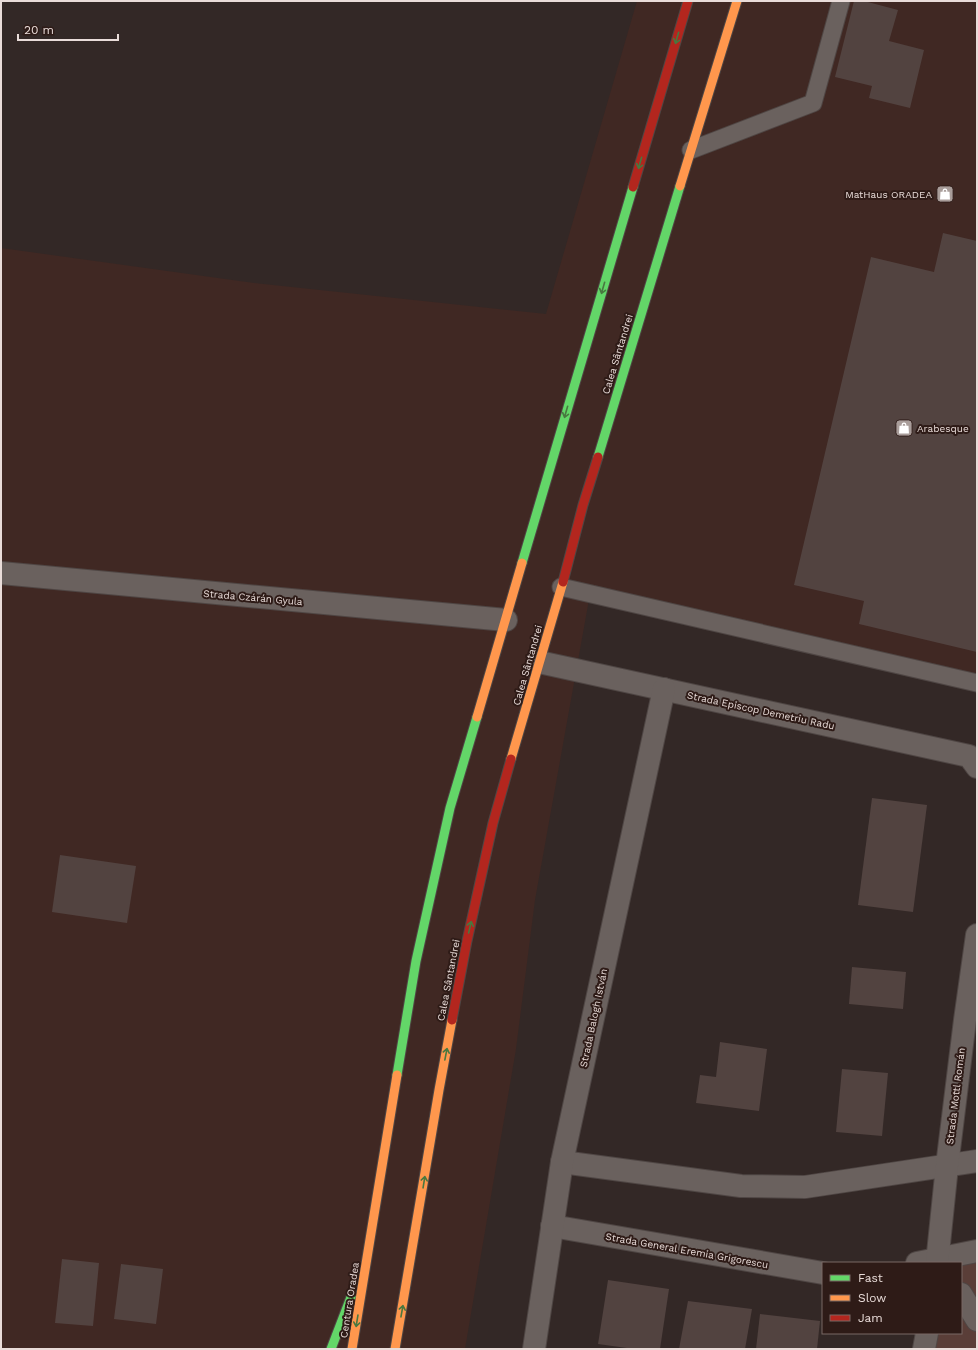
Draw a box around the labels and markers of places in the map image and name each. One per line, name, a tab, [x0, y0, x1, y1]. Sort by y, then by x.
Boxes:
shop icon: MatHaus ORADEA	[935, 184, 955, 204]
place label: MatHaus ORADEA	[845, 189, 932, 200]
shop icon: Arabesque	[894, 418, 914, 438]
place label: Arabesque	[917, 423, 969, 434]

